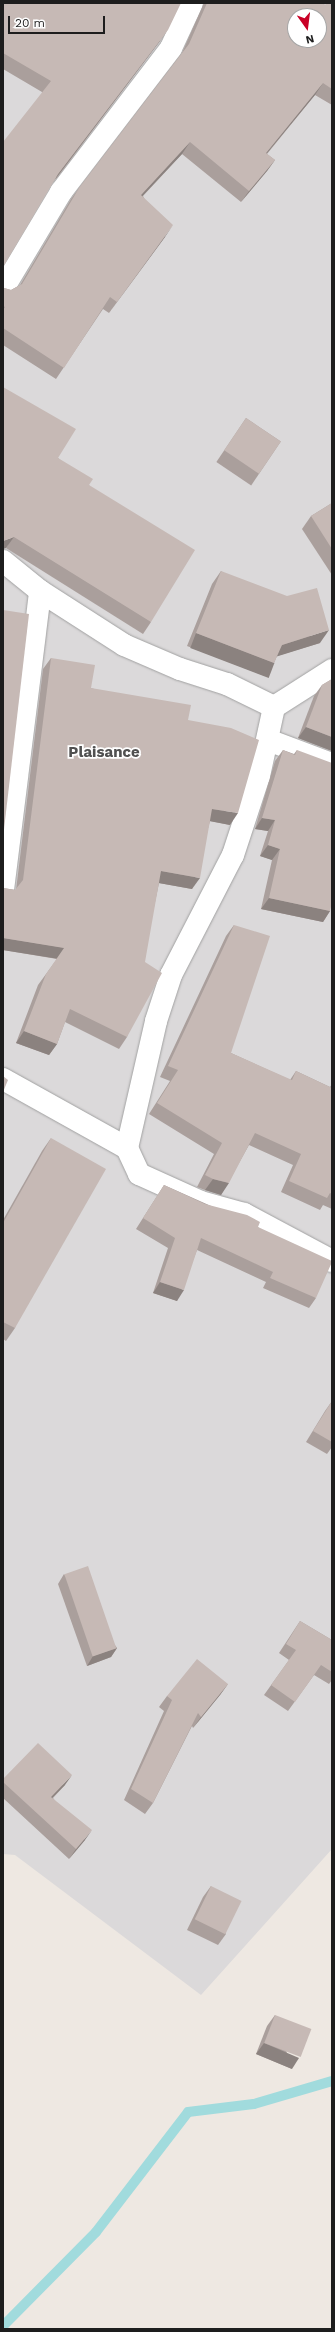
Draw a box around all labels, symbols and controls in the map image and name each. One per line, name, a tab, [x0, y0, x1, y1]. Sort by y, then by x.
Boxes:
scale bar	[10, 8, 107, 34]
north arrow	[287, 8, 327, 48]
text: 20 m	[15, 16, 45, 30]
text: N	[304, 32, 315, 46]
district label: Plaisance	[68, 744, 140, 762]

